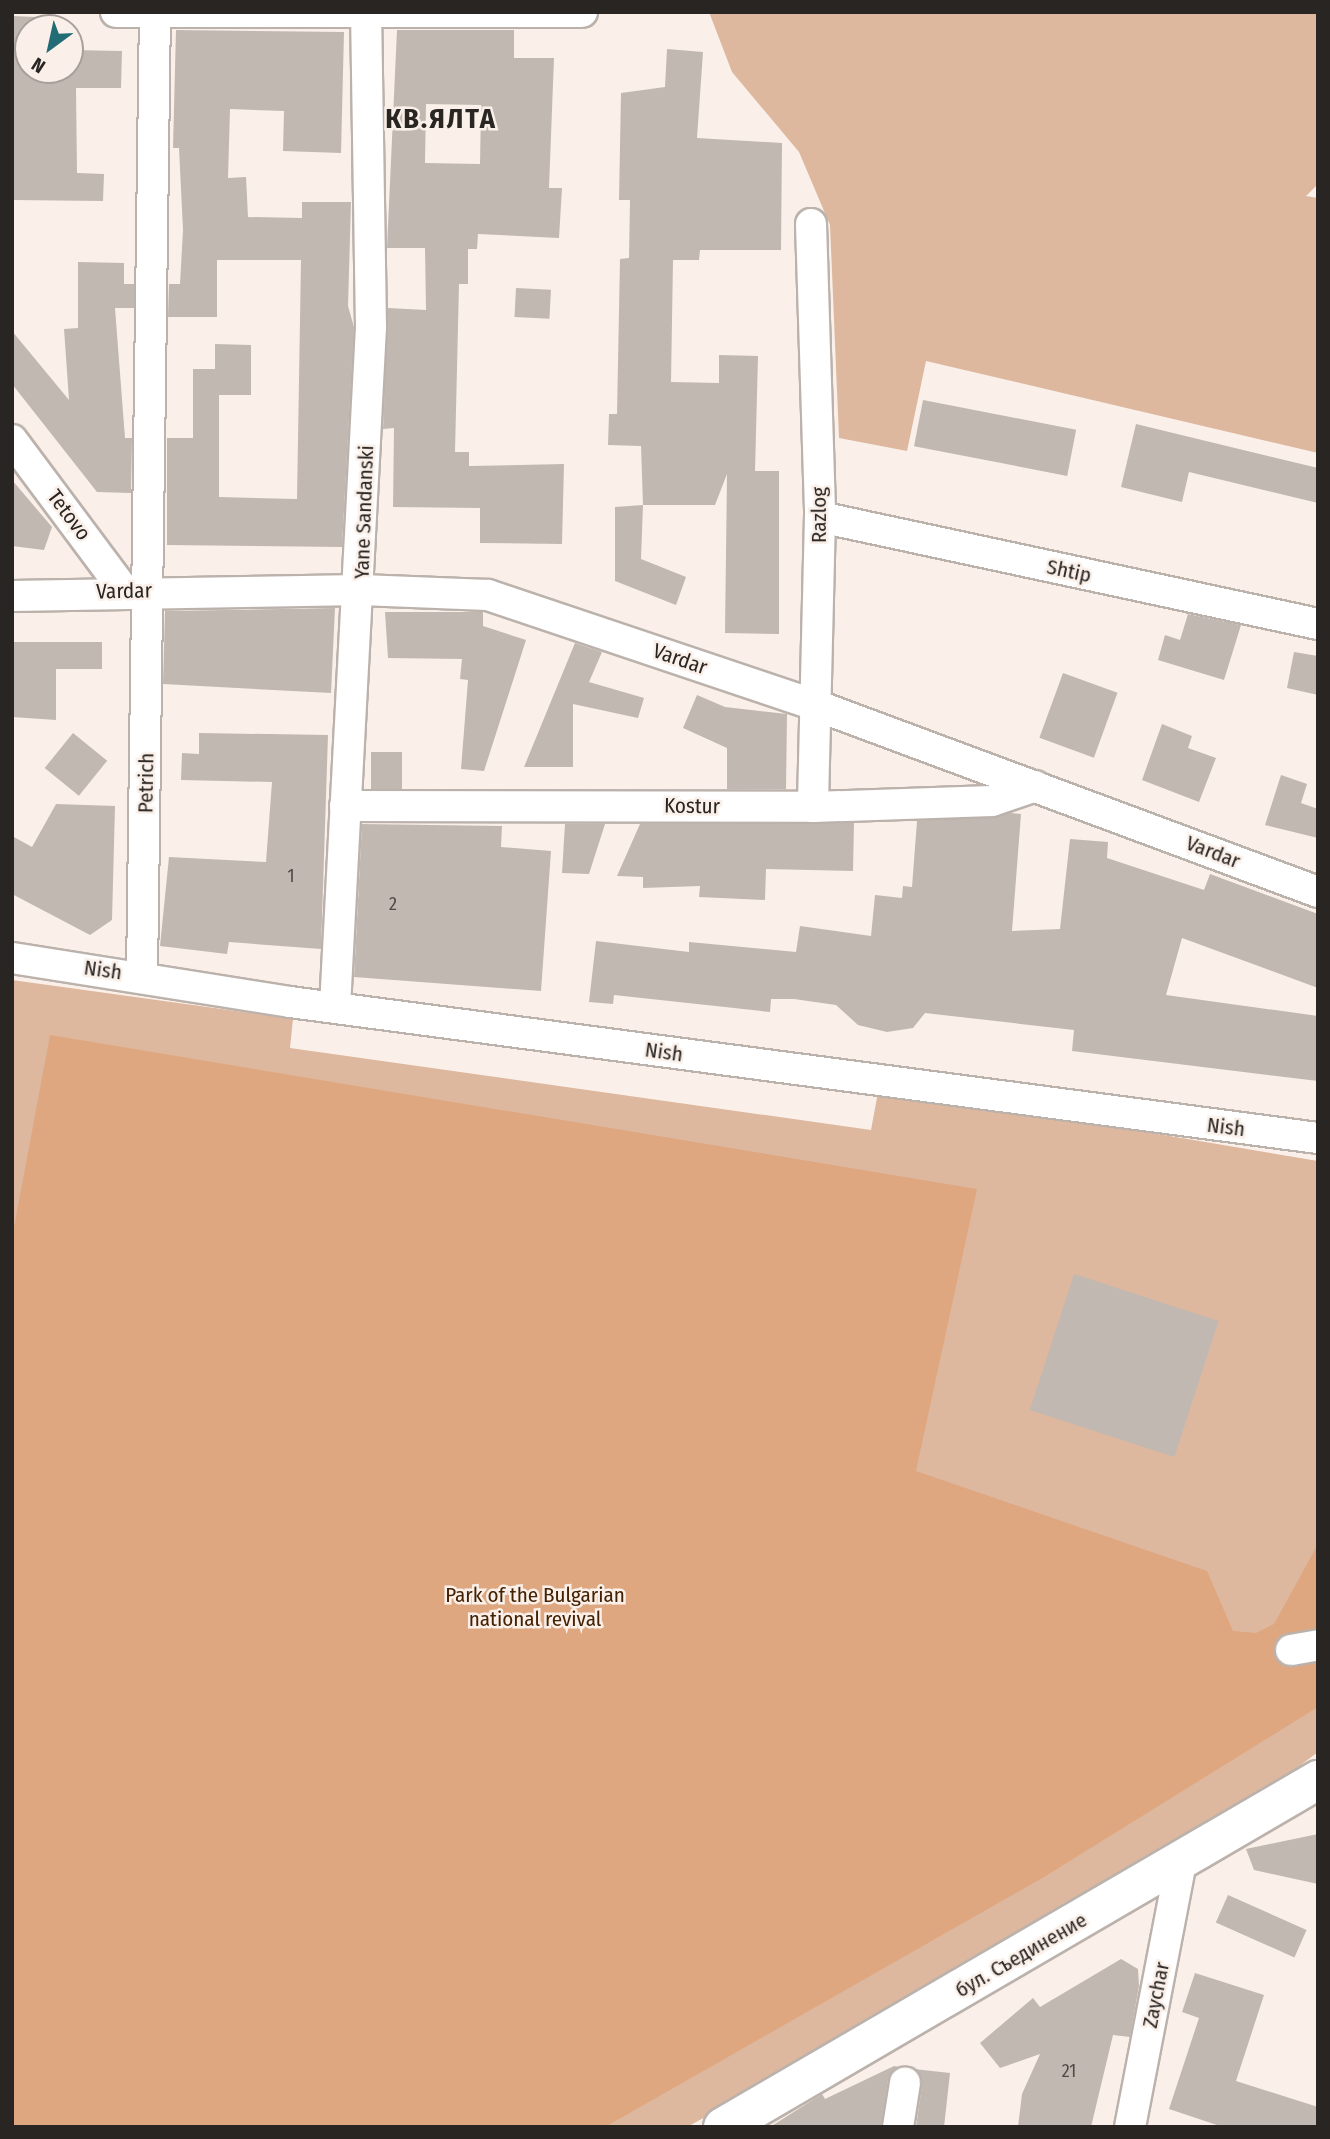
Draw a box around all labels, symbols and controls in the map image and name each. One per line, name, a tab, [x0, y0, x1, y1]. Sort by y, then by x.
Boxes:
north arrow	[14, 14, 84, 84]
text: N	[27, 53, 49, 78]
district label: КВ.ЯЛТА	[386, 102, 496, 136]
street label: Yane Sandanski	[349, 445, 379, 579]
street label: Tetovo	[42, 485, 96, 545]
street label: Razlog	[806, 487, 832, 543]
street label: Shtip	[1044, 554, 1094, 588]
street label: Vardar	[96, 578, 152, 604]
street label: Vardar	[650, 638, 710, 680]
street label: Petrich	[133, 753, 159, 813]
street label: Kostur	[664, 793, 720, 819]
street label: Vardar	[1182, 830, 1244, 874]
house number: 1	[287, 865, 295, 887]
house number: 2	[389, 893, 397, 915]
street label: Nish	[82, 955, 124, 985]
street label: Nish	[643, 1037, 685, 1067]
street label: Nish	[1206, 1112, 1246, 1142]
park label: Park of the Bulgarian national revival	[445, 1582, 625, 1632]
street label: бул. Съединение	[951, 1907, 1091, 2003]
street label: Zaychar	[1137, 1960, 1175, 2030]
house number: 21	[1062, 2060, 1076, 2082]

